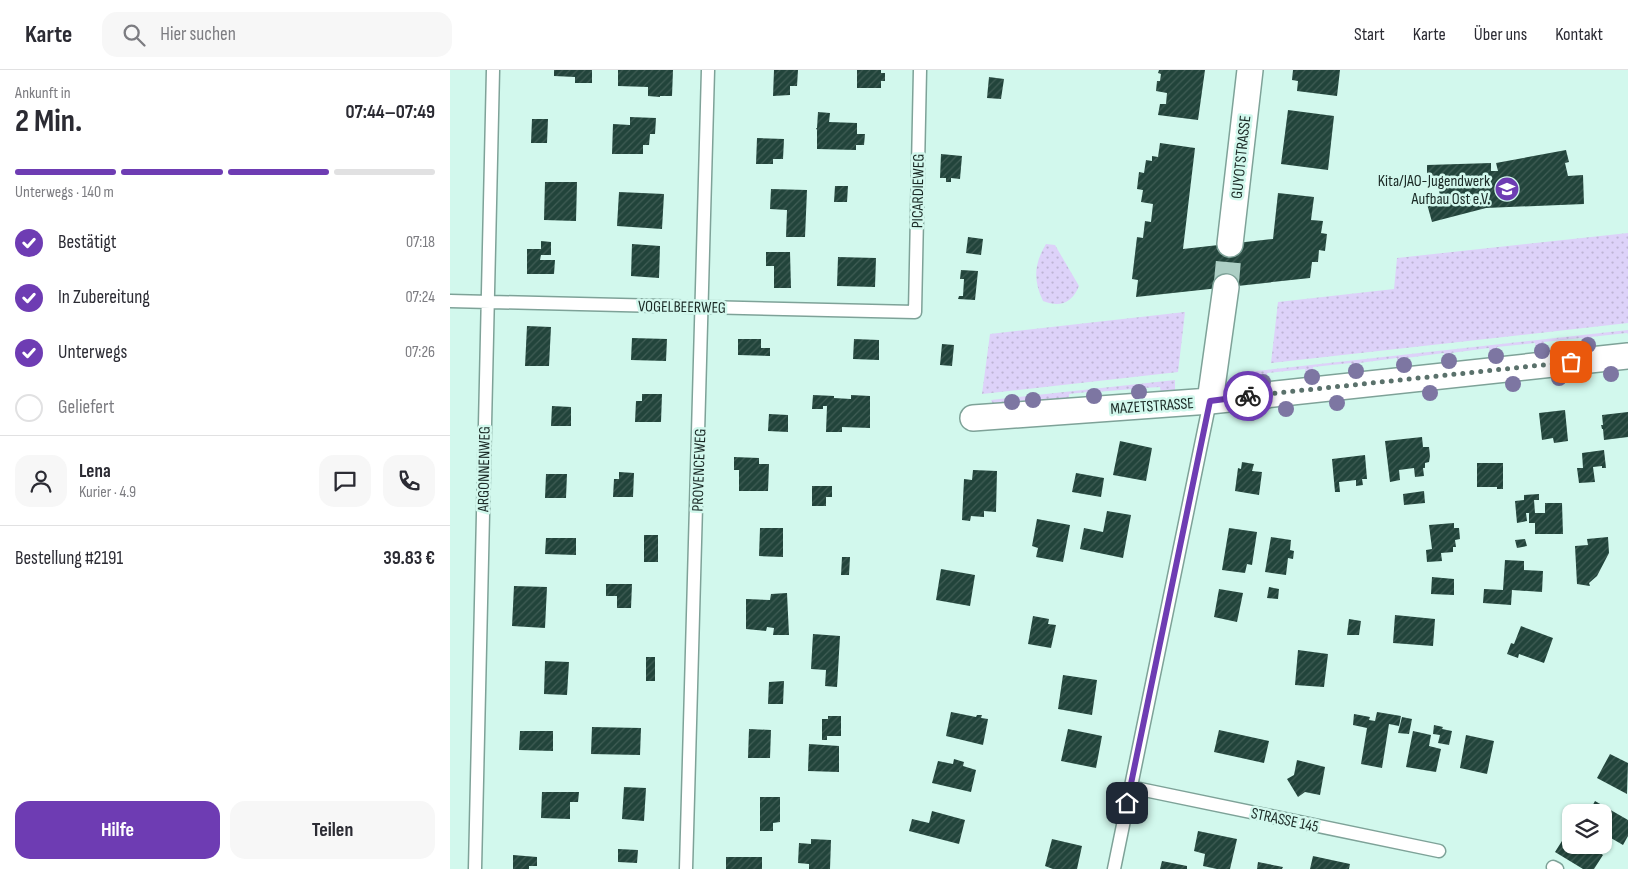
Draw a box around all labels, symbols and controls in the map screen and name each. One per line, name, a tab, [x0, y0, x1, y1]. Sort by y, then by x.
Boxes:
search box	[102, 12, 452, 57]
text: Karte	[25, 20, 72, 49]
icon: search	[120, 21, 148, 49]
text: Hier suchen	[160, 23, 236, 46]
text: Start	[1354, 24, 1385, 45]
text: Karte	[1413, 24, 1446, 45]
text: Über uns	[1474, 24, 1527, 45]
text: Kontakt	[1555, 24, 1603, 45]
text: Ankunft in	[15, 84, 71, 103]
text: 07:44–07:49	[345, 101, 435, 124]
text: 2 Min.	[15, 102, 82, 141]
street label: GUYOTSTRASSE	[1228, 115, 1255, 200]
street label: PICARDIEWEG	[908, 154, 929, 228]
place label: Kita/JAO-Jugendwerk Aufbau Ost e.V.	[1378, 172, 1490, 209]
school or university icon: Kita/JAO-Jugendwerk Aufbau Ost e.V.	[1494, 176, 1520, 202]
text: Unterwegs · 140 m	[15, 183, 114, 202]
icon: check	[15, 229, 43, 257]
text: Bestätigt	[58, 231, 117, 254]
text: 07:18	[406, 233, 435, 252]
icon: check	[15, 284, 43, 312]
text: In Zubereitung	[58, 286, 150, 309]
text: 07:24	[405, 288, 435, 307]
street label: VOGELBEERWEG	[638, 297, 726, 318]
icon: check	[15, 339, 43, 367]
text: Unterwegs	[58, 341, 127, 364]
pin	[1550, 341, 1592, 383]
text: 07:26	[405, 343, 435, 362]
icon: bag	[1557, 348, 1585, 376]
courier	[1223, 371, 1273, 421]
icon: bike	[1234, 382, 1262, 410]
street label: MAZETSTRASSE	[1110, 394, 1194, 419]
text: Geliefert	[58, 396, 114, 419]
street label: ARGONNENWEG	[474, 426, 495, 513]
street label: PROVENCEWEG	[689, 428, 710, 512]
button: person	[15, 455, 67, 507]
button: chat	[319, 455, 371, 507]
button: phone	[383, 455, 435, 507]
text: Lena	[79, 460, 111, 483]
text: Kurier · 4.9	[79, 483, 136, 502]
text: Bestellung #2191	[15, 547, 123, 570]
text: 39.83 €	[383, 547, 435, 570]
pin	[1106, 782, 1148, 824]
icon: home	[1113, 789, 1141, 817]
button: Hilfe	[15, 801, 220, 859]
button: Teilen	[230, 801, 435, 859]
street label: STRASSE 145	[1249, 804, 1320, 837]
map controls	[1562, 804, 1612, 854]
button: layers	[1562, 804, 1612, 854]

